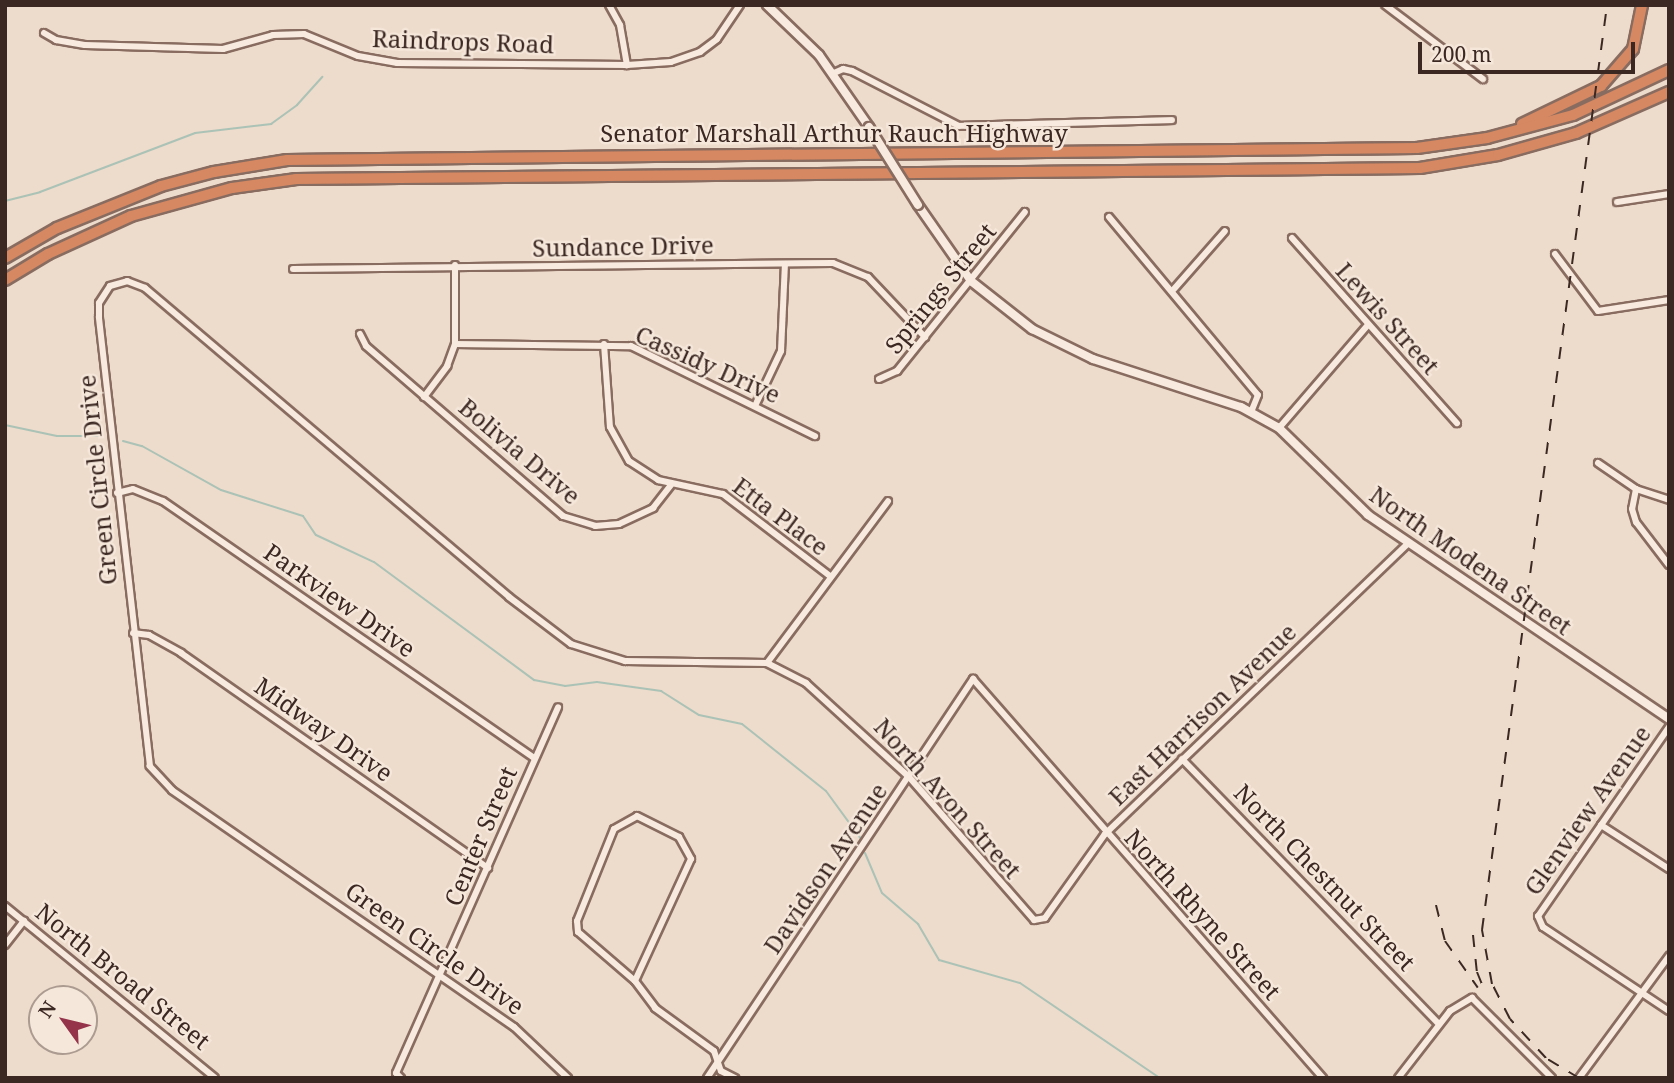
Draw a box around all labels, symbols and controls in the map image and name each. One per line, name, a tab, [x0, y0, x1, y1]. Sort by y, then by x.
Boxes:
street label: Raindrops Road	[372, 23, 554, 59]
scale bar	[1422, 28, 1639, 72]
text: 200 m	[1431, 40, 1492, 68]
street label: Senator Marshall Arthur Rauch Highway	[600, 119, 1068, 147]
street label: Springs Street	[879, 217, 1001, 359]
street label: Sundance Drive	[532, 230, 714, 262]
street label: Lewis Street	[1330, 256, 1446, 380]
street label: Cassidy Drive	[631, 319, 785, 409]
street label: Green Circle Drive	[72, 374, 122, 586]
street label: Bolivia Drive	[454, 392, 586, 510]
street label: Etta Place	[728, 471, 834, 561]
street label: North Modena Street	[1365, 480, 1577, 640]
street label: Parkview Drive	[259, 537, 421, 663]
street label: East Harrison Avenue	[1102, 617, 1302, 811]
street label: Midway Drive	[250, 671, 398, 787]
street label: North Avon Street	[869, 712, 1027, 884]
street label: Glenview Avenue	[1518, 720, 1656, 900]
street label: Center Street	[438, 762, 522, 910]
street label: Davidson Avenue	[757, 777, 893, 959]
street label: North Chestnut Street	[1229, 778, 1421, 976]
street label: North Rhyne Street	[1119, 823, 1287, 1005]
street label: Green Circle Drive	[340, 876, 530, 1020]
street label: North Broad Street	[30, 897, 216, 1055]
north arrow	[28, 985, 98, 1055]

